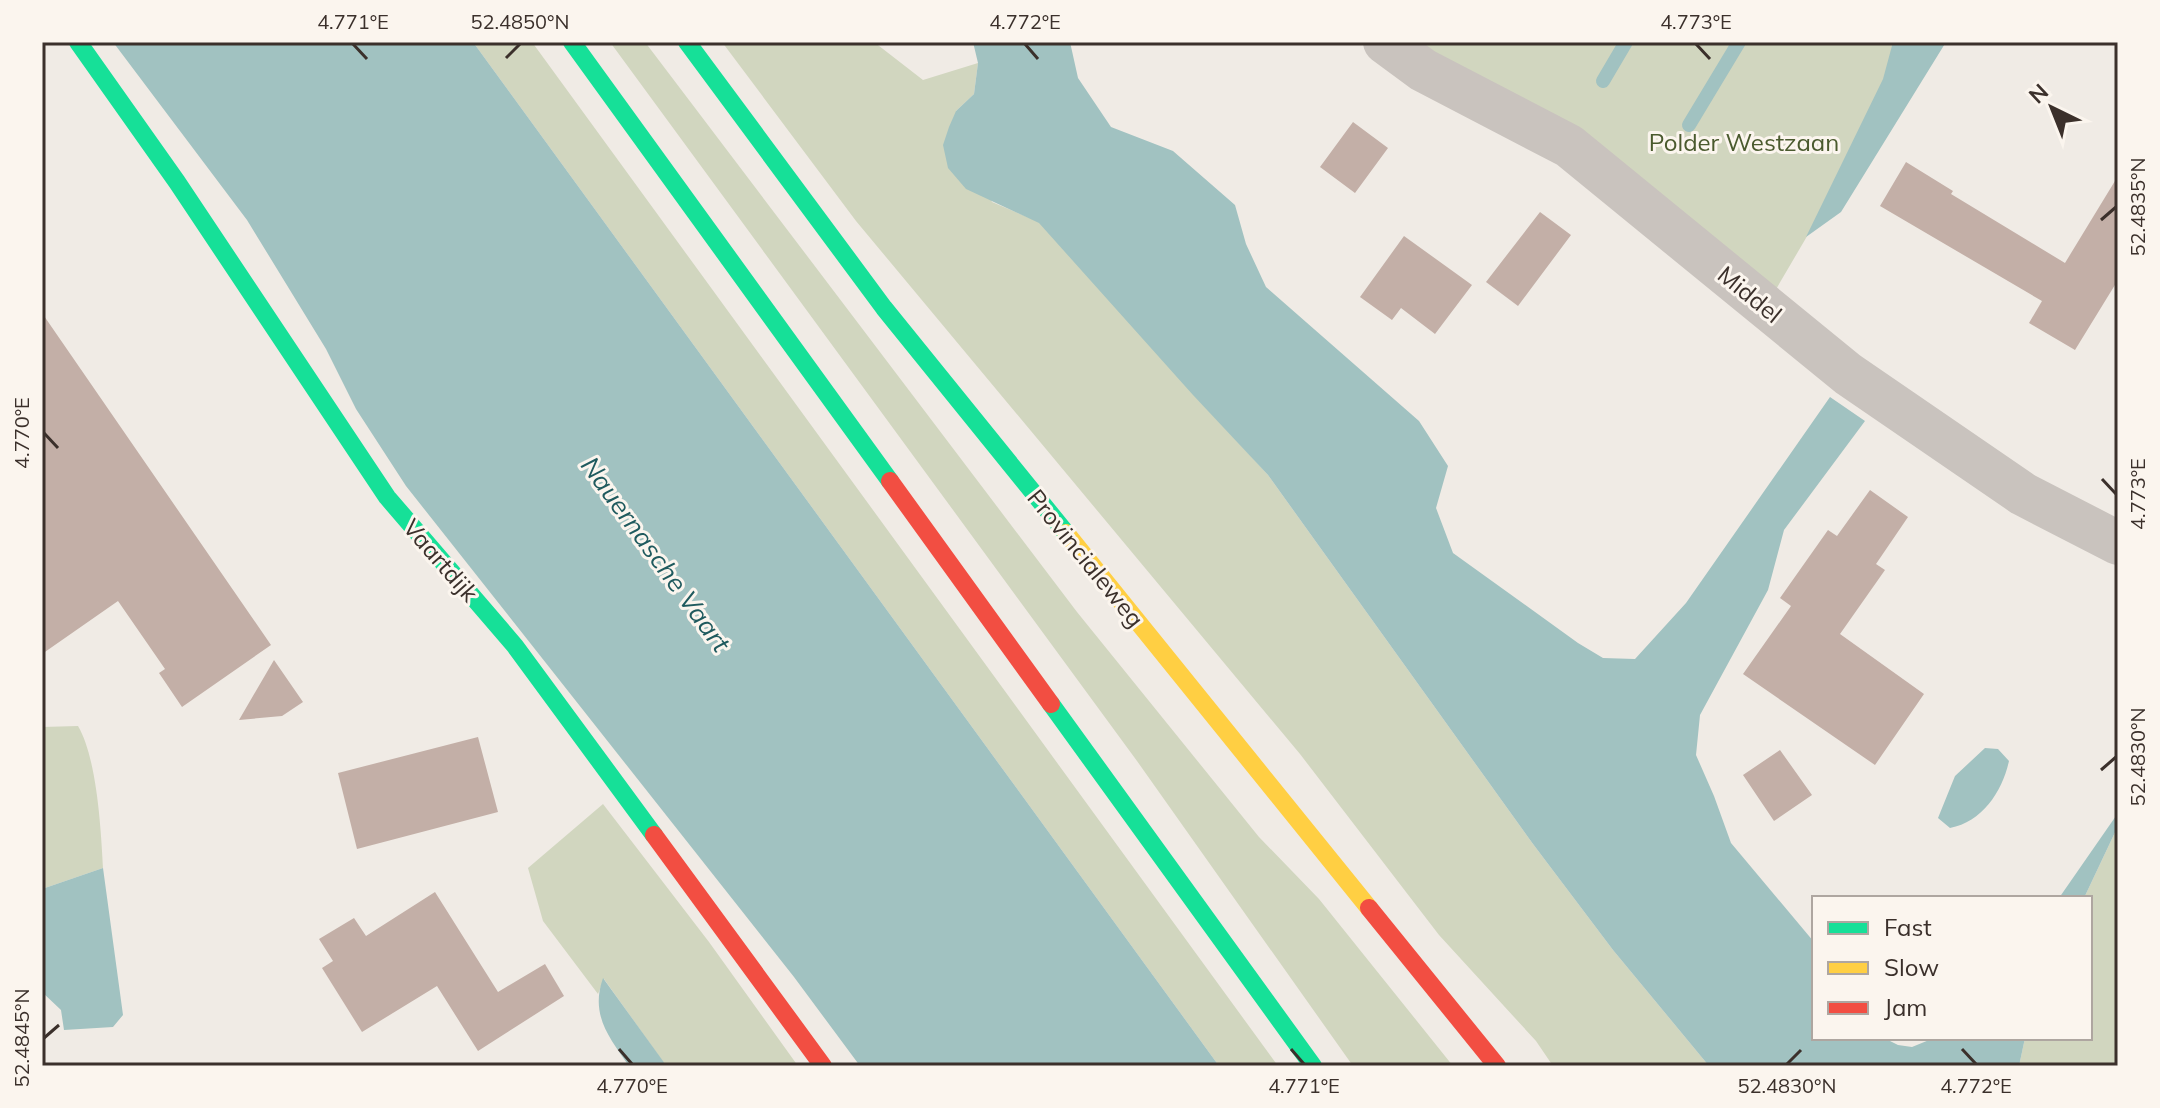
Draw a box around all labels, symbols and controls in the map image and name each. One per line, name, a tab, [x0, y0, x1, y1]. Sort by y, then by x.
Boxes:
text: 4.771°E	[317, 9, 389, 34]
text: 52.4850°N	[471, 9, 569, 34]
text: 4.772°E	[989, 9, 1061, 34]
text: 4.773°E	[1660, 9, 1732, 34]
north arrow	[2012, 68, 2092, 148]
text: N	[2023, 77, 2054, 109]
park label: Polder Westzaan	[1649, 127, 1839, 157]
text: 52.4835°N	[2125, 158, 2150, 256]
street label: Middel	[1712, 259, 1788, 329]
text: 4.770°E	[9, 397, 34, 469]
water label: Nauernasche Vaart	[574, 450, 738, 659]
text: 4.773°E	[2125, 458, 2150, 530]
street label: Provincialeweg	[1021, 483, 1151, 633]
street label: Vaartdijk	[397, 512, 486, 608]
text: 52.4830°N	[2125, 708, 2150, 806]
legend	[1812, 896, 2092, 1040]
text: Fast	[1884, 912, 1932, 942]
text: Slow	[1884, 952, 1939, 982]
text: 52.4845°N	[9, 989, 34, 1087]
text: Jam	[1884, 992, 1927, 1022]
text: 4.770°E	[596, 1073, 668, 1098]
text: 4.771°E	[1268, 1073, 1340, 1098]
text: 52.4830°N	[1738, 1073, 1836, 1098]
text: 4.772°E	[1940, 1073, 2012, 1098]

